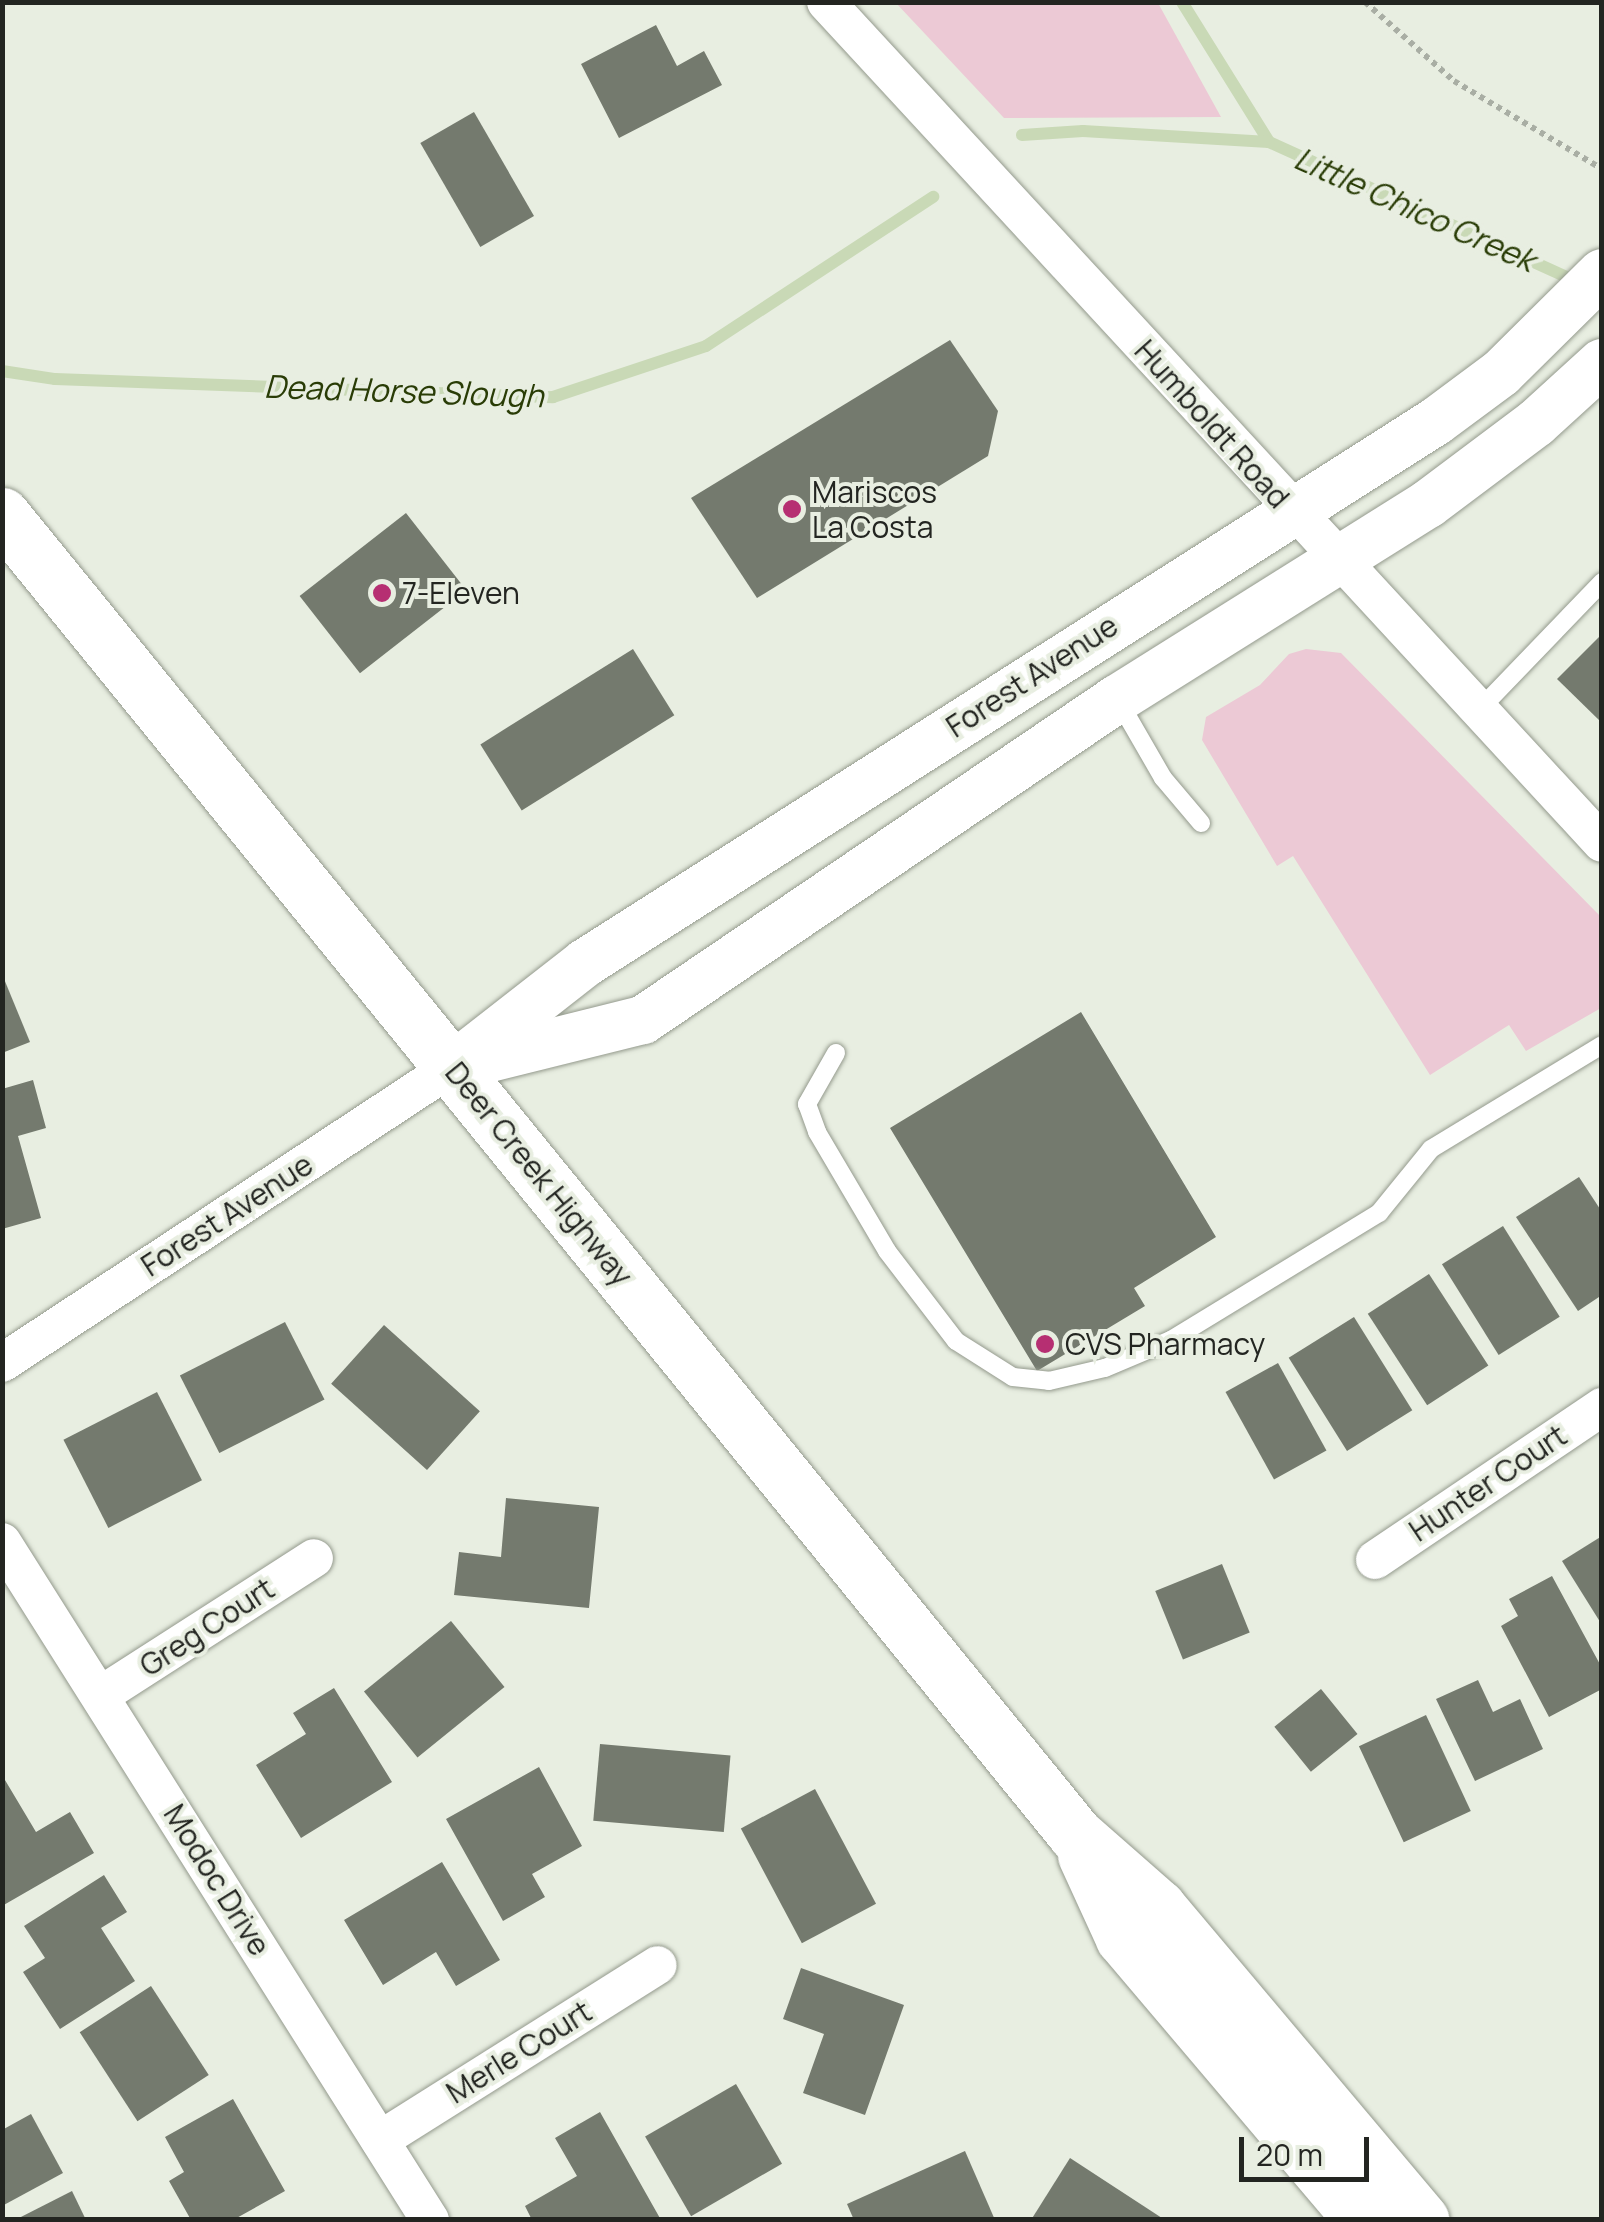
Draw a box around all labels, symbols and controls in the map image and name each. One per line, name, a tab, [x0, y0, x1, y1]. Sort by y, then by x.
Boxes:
water label: Little Chico Creek	[1289, 139, 1541, 279]
street label: Humboldt Road	[1127, 333, 1297, 515]
water label: Dead Horse Slough	[264, 367, 544, 415]
place label: Mariscos La Costa	[812, 474, 937, 544]
marker: Mariscos La Costa	[781, 498, 803, 520]
place label: 7-Eleven	[402, 575, 520, 611]
marker: 7-Eleven	[371, 582, 393, 604]
street label: Forest Avenue	[940, 607, 1124, 745]
street label: Deer Creek Highway	[438, 1055, 640, 1293]
street label: Forest Avenue	[135, 1146, 319, 1284]
place label: CVS Pharmacy	[1065, 1326, 1265, 1362]
marker: CVS Pharmacy	[1034, 1333, 1056, 1355]
street label: Hunter Court	[1403, 1417, 1573, 1549]
street label: Greg Court	[133, 1570, 281, 1684]
street label: Modoc Drive	[156, 1798, 278, 1962]
street label: Merle Court	[440, 1993, 598, 2111]
scale bar	[1244, 2117, 1374, 2179]
text: 20 m	[1256, 2134, 1323, 2175]

